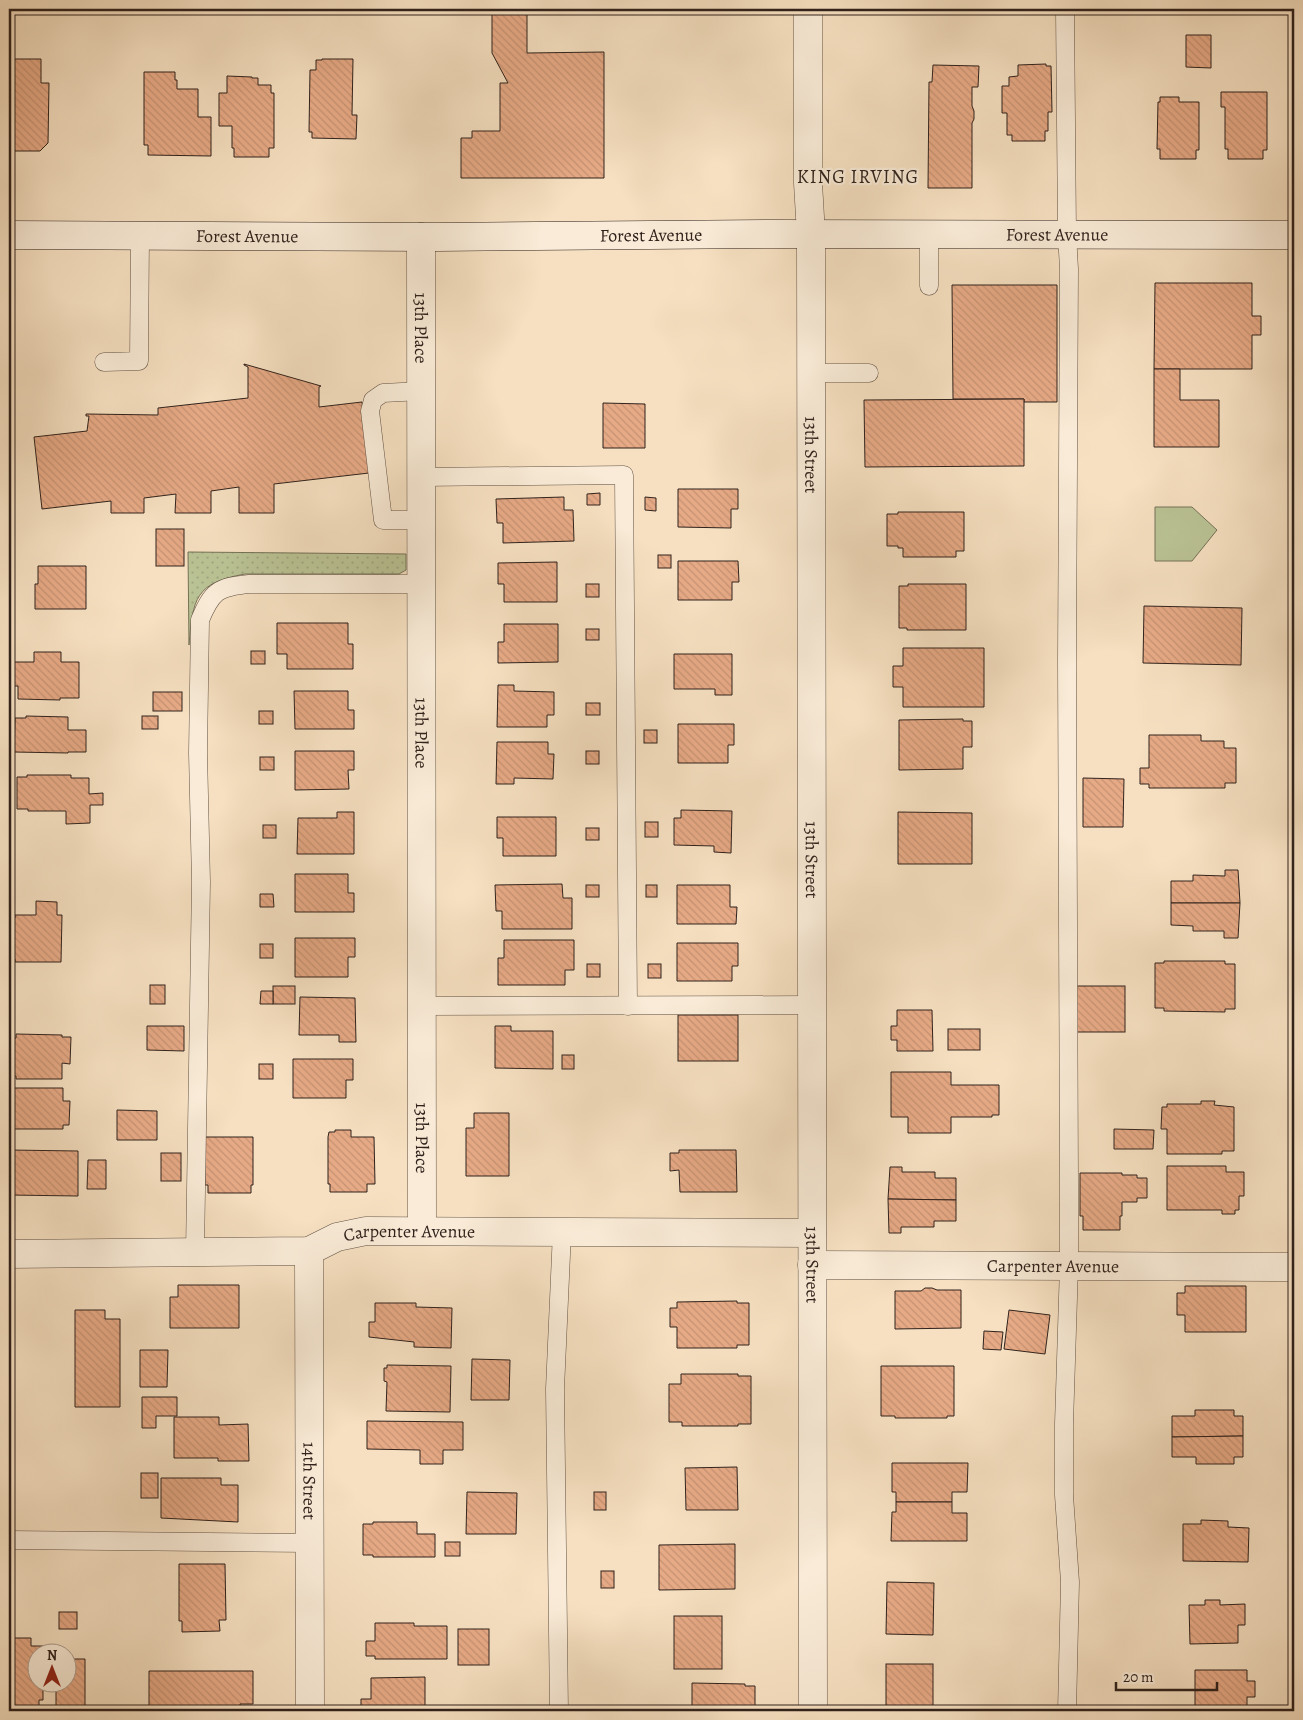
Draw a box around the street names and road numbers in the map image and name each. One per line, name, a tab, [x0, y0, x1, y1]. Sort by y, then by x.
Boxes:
street label: Forest Avenue	[1006, 222, 1108, 247]
street label: Forest Avenue	[600, 223, 702, 248]
street label: Forest Avenue	[196, 224, 298, 248]
street label: 13th Place	[409, 292, 433, 364]
street label: 13th Street	[799, 416, 823, 494]
street label: 13th Place	[409, 697, 434, 769]
street label: 13th Street	[800, 821, 824, 899]
street label: 13th Place	[410, 1102, 434, 1174]
street label: Carpenter Avenue	[341, 1219, 475, 1247]
street label: 13th Street	[800, 1226, 824, 1304]
street label: Carpenter Avenue	[987, 1254, 1119, 1278]
street label: 14th Street	[297, 1442, 322, 1520]

